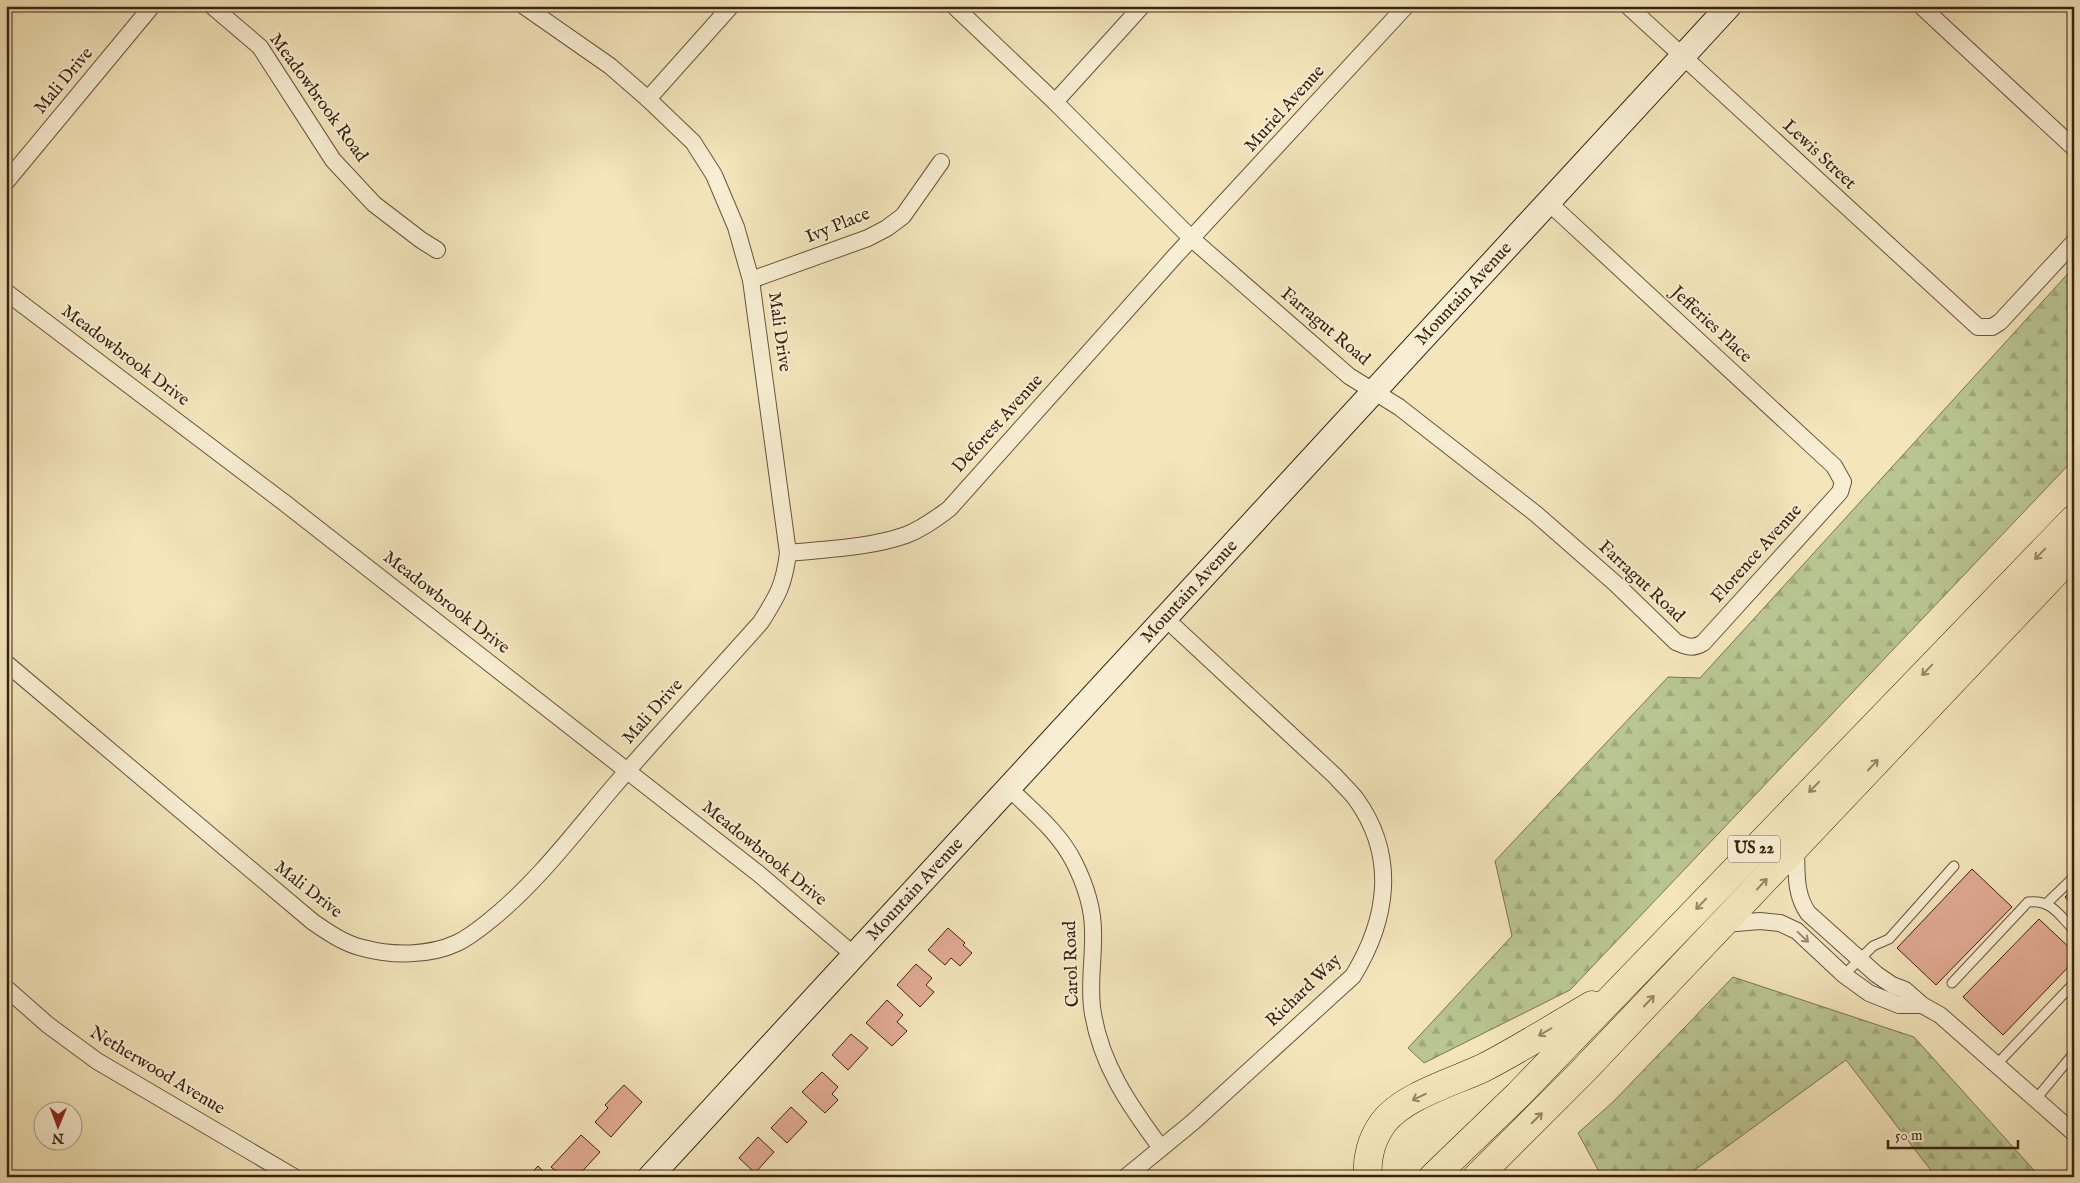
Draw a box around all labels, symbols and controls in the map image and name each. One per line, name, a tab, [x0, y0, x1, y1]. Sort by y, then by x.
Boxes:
street label: Meadowbrook Road	[264, 29, 373, 167]
street label: Mali Drive	[29, 43, 99, 119]
street label: Muriel Avenue	[1240, 61, 1330, 157]
street label: Lewis Street	[1777, 115, 1861, 195]
street label: Ivy Place	[803, 203, 873, 249]
street label: Mountain Avenue	[1410, 237, 1517, 350]
street label: Jefferies Place	[1664, 280, 1757, 369]
street label: Farragut Road	[1276, 283, 1375, 371]
street label: Mali Drive	[762, 291, 796, 373]
street label: Meadowbrook Drive	[56, 300, 194, 412]
street label: Deforest Avenue	[948, 370, 1048, 478]
street label: Florence Avenue	[1707, 500, 1807, 608]
street label: Mountain Avenue	[1136, 535, 1243, 648]
street label: Farragut Road	[1593, 536, 1689, 628]
street label: Meadowbrook Drive	[378, 546, 514, 660]
one-way arrow	[2034, 547, 2046, 560]
one-way arrow	[1921, 664, 1933, 677]
street label: Mali Drive	[618, 674, 688, 750]
one-way arrow	[1867, 759, 1879, 772]
one-way arrow	[1808, 781, 1820, 793]
street label: Meadowbrook Drive	[697, 796, 831, 912]
street label: Mountain Avenue	[862, 833, 968, 946]
road number: US 22	[1728, 836, 1780, 862]
street label: Mali Drive	[269, 856, 347, 924]
one-way arrow	[1756, 877, 1768, 890]
one-way arrow	[1695, 898, 1707, 910]
street label: Carol Road	[1059, 920, 1085, 1008]
one-way arrow	[1797, 931, 1810, 943]
street label: Richard Way	[1261, 949, 1347, 1033]
one-way arrow	[1643, 995, 1655, 1007]
street label: Netherwood Avenue	[85, 1022, 229, 1120]
one-way arrow	[1538, 1028, 1553, 1037]
one-way arrow	[1412, 1092, 1427, 1102]
north arrow	[32, 1100, 82, 1150]
one-way arrow	[1531, 1112, 1543, 1124]
scale bar	[1888, 1118, 2018, 1150]
text: 50 m	[1895, 1126, 1923, 1145]
text: N	[52, 1129, 65, 1147]

